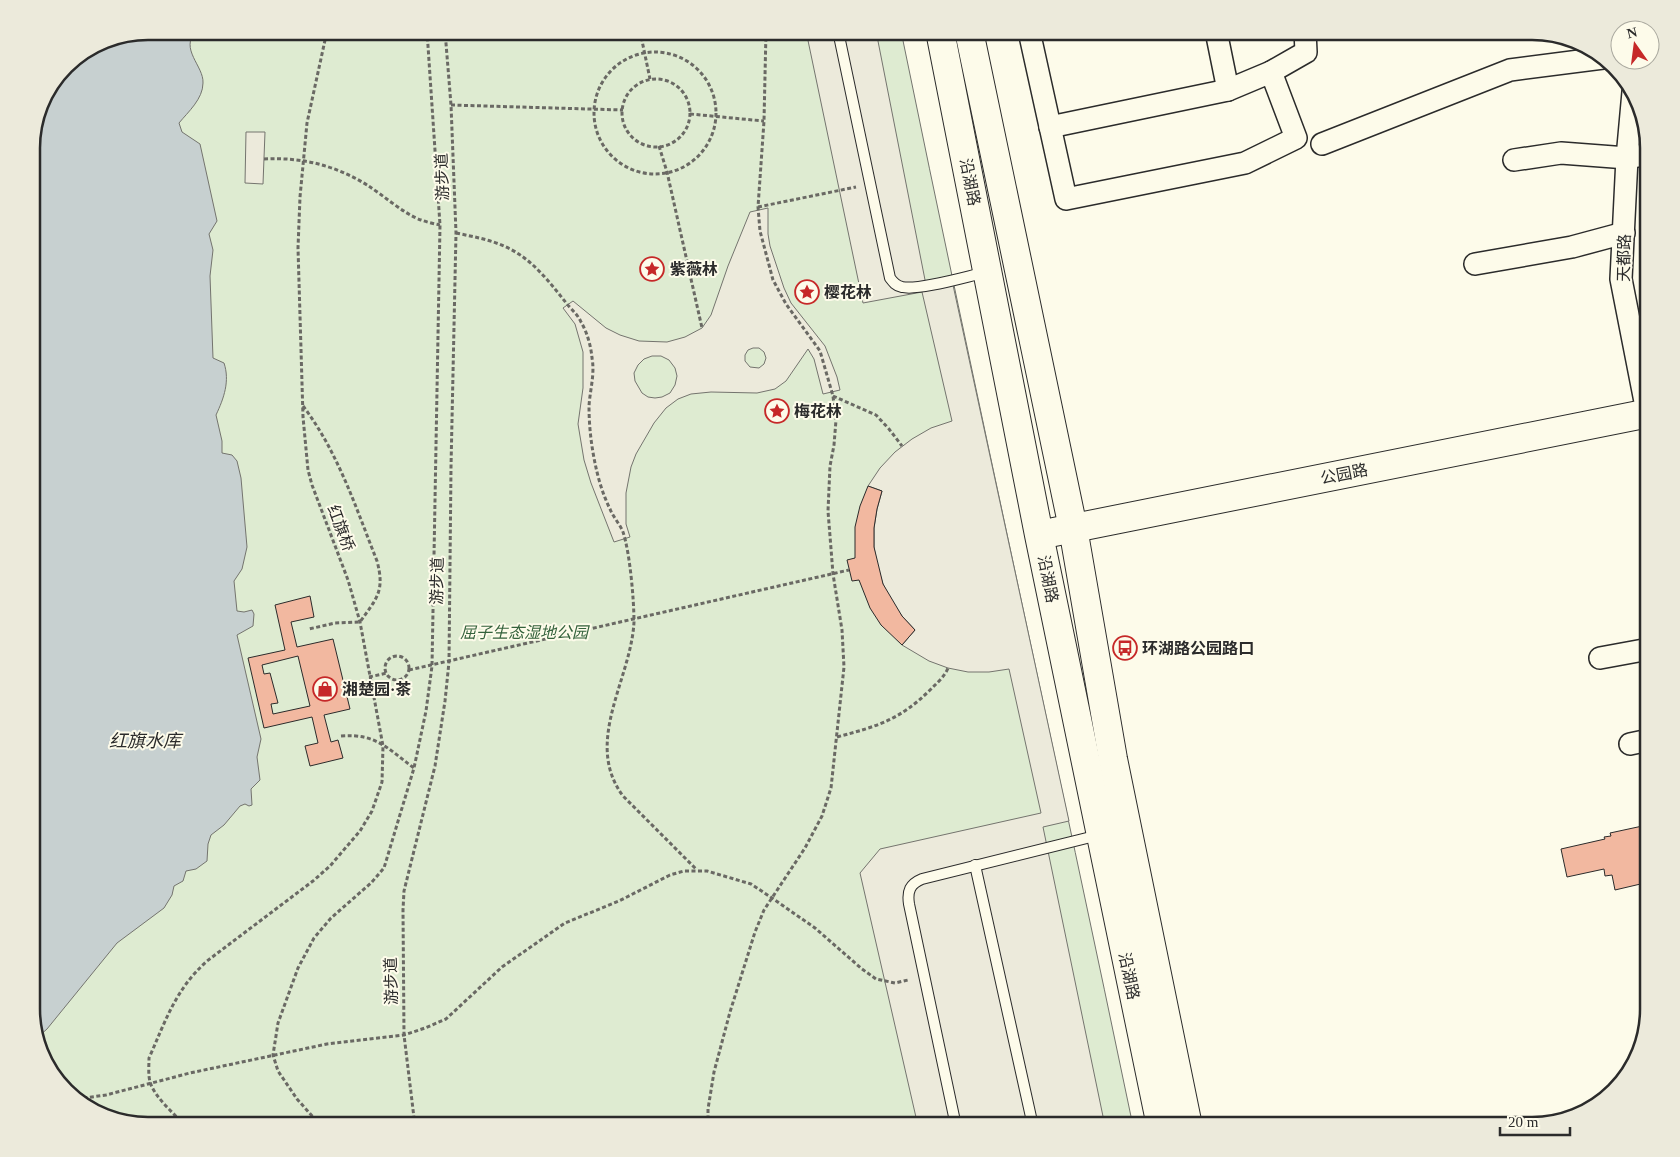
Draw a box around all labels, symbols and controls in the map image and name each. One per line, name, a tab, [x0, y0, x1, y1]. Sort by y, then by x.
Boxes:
north arrow	[1610, 20, 1660, 70]
text: N	[1625, 24, 1639, 41]
street label: 游步道	[433, 153, 451, 201]
street label: 沿湖路	[957, 157, 983, 207]
street label: 天都路	[1615, 234, 1633, 282]
place icon: 紫薇林	[639, 256, 665, 282]
place label: 紫薇林	[670, 261, 718, 278]
place icon: 樱花林	[794, 279, 820, 305]
place label: 樱花林	[824, 284, 872, 301]
place icon: 梅花林	[764, 398, 790, 424]
place label: 梅花林	[794, 403, 842, 420]
street label: 公园路	[1319, 461, 1369, 487]
street label: 红旗桥	[324, 503, 358, 553]
street label: 沿湖路	[1035, 554, 1061, 604]
street label: 游步道	[428, 557, 446, 605]
park label: 屈子生态湿地公园	[460, 624, 590, 641]
bus stop icon: 环湖路公园路口	[1112, 635, 1138, 661]
place label: 环湖路公园路口	[1142, 640, 1254, 657]
shop icon: 湘楚园·茶	[312, 676, 338, 702]
place label: 湘楚园·茶	[342, 680, 411, 698]
water label: 红旗水库	[109, 731, 184, 751]
street label: 沿湖路	[1116, 951, 1142, 1001]
street label: 游步道	[382, 957, 400, 1005]
scale bar	[1500, 1104, 1570, 1136]
text: 20 m	[1508, 1114, 1539, 1130]

